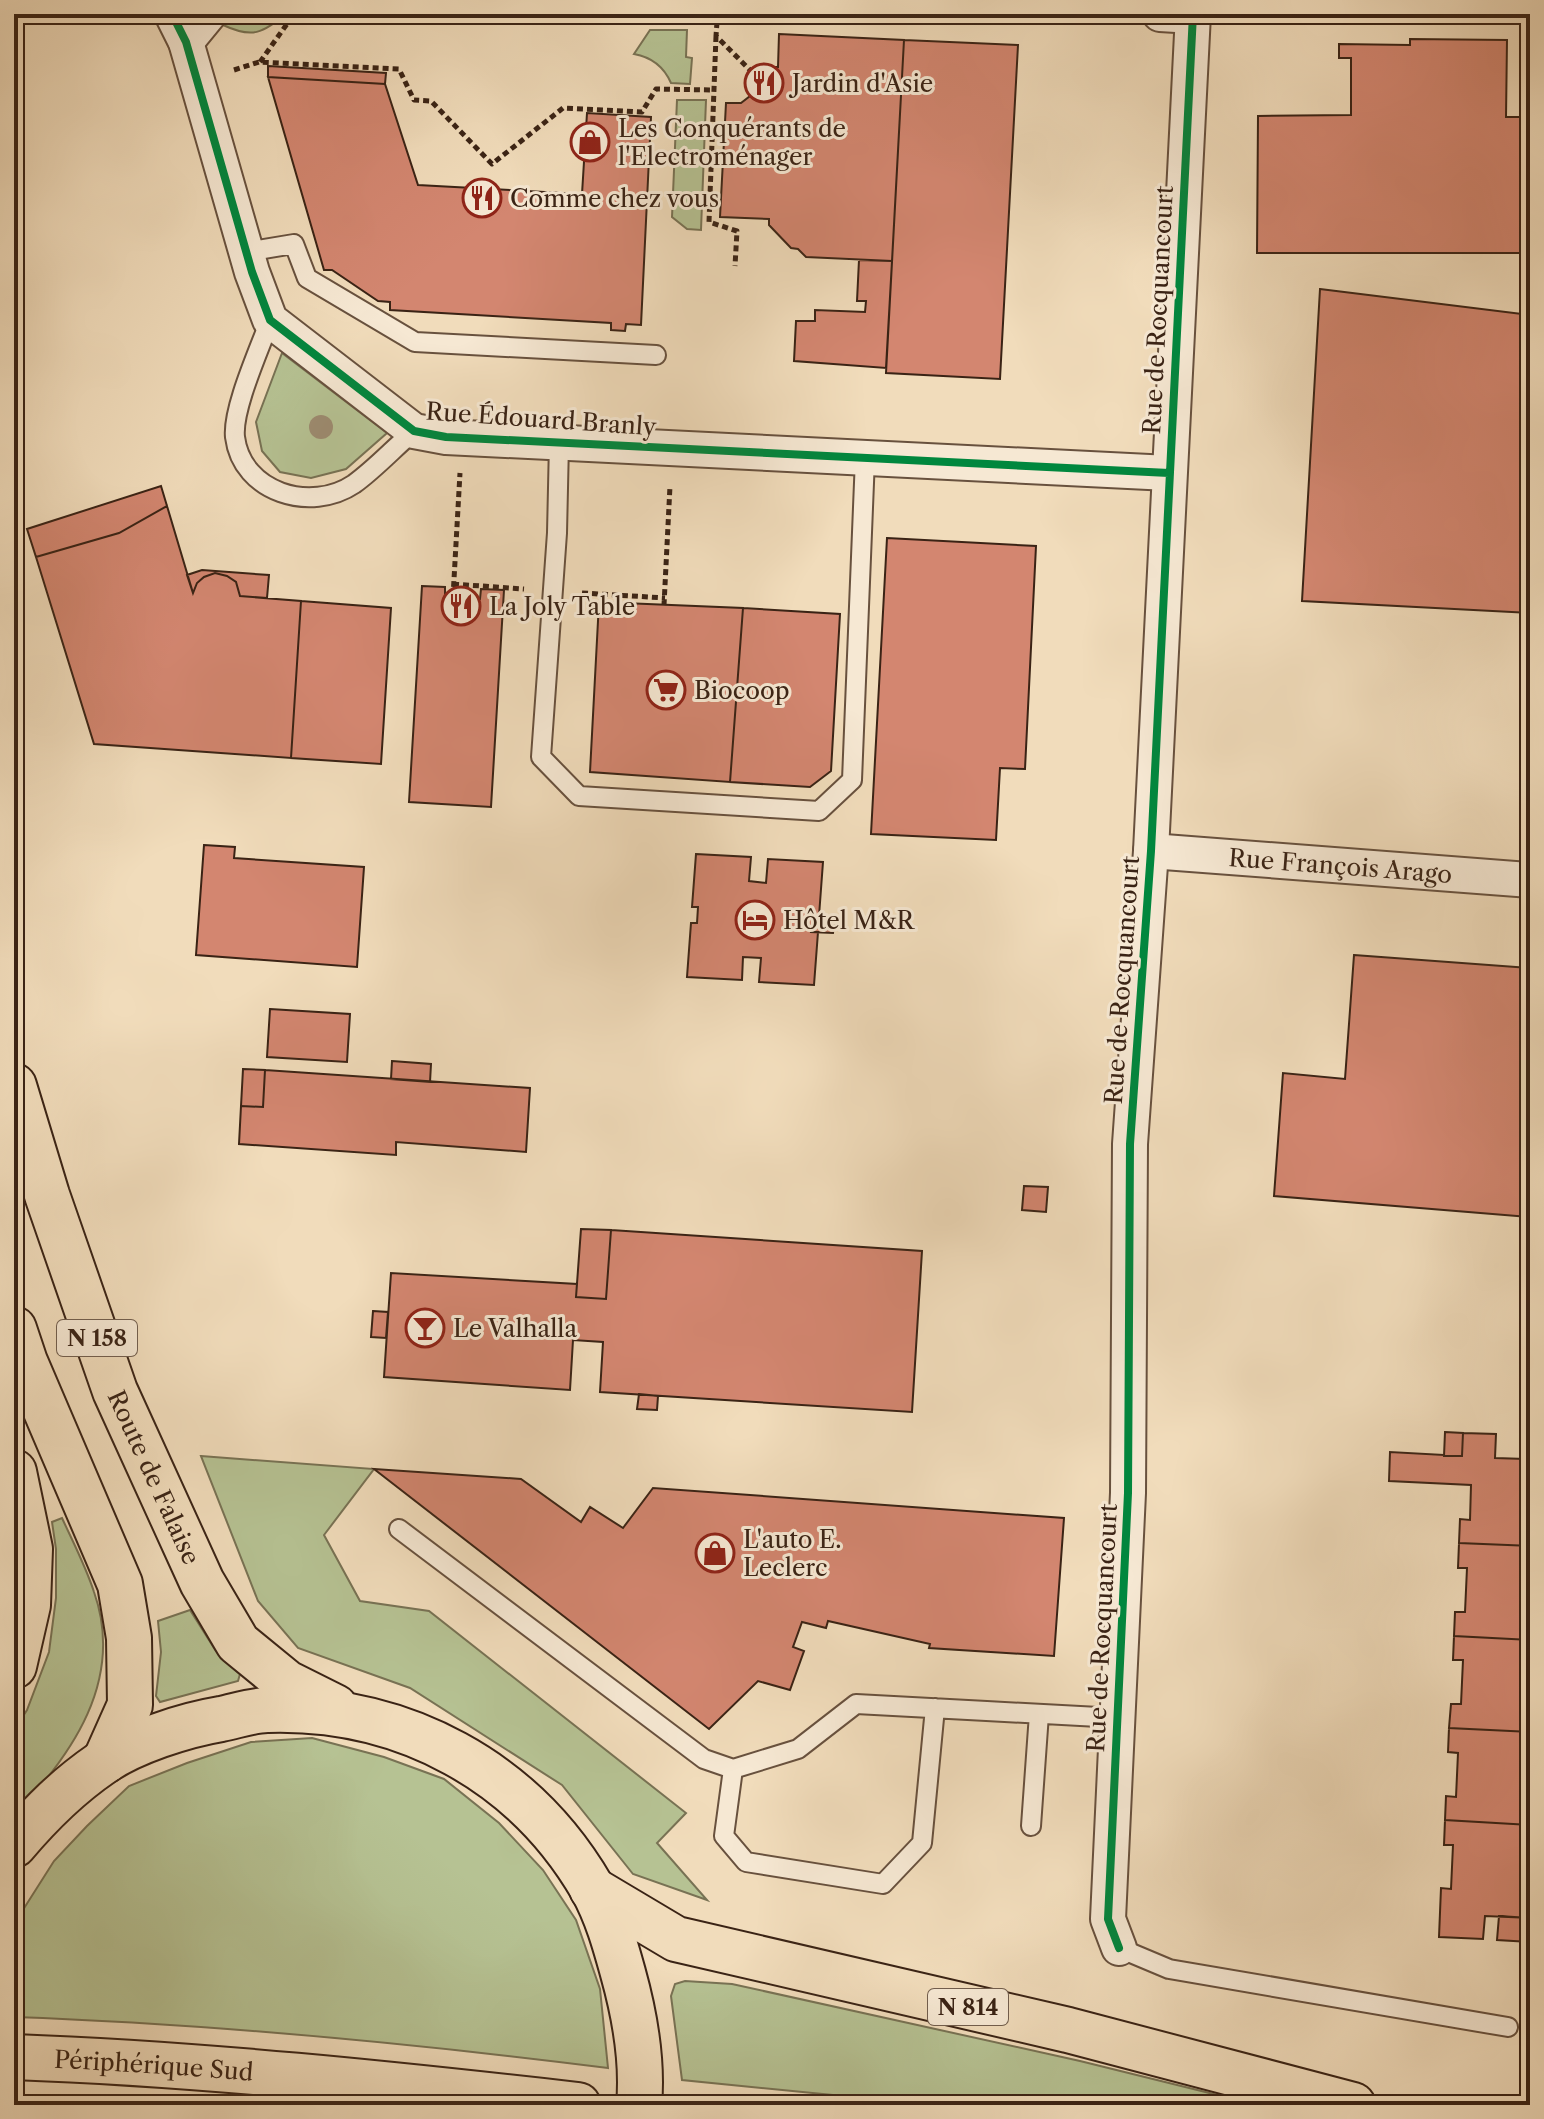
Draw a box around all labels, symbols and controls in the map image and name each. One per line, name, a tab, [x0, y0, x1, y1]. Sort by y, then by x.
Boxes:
restaurant icon: Jardin d'Asie	[743, 62, 785, 104]
place label: Jardin d'Asie	[788, 69, 933, 98]
place label: Les Conquérants de l'Electroménager	[618, 114, 846, 171]
shop icon: Les Conquérants de l'Electroménager	[569, 121, 611, 163]
restaurant icon: Comme chez vous	[461, 177, 503, 219]
place label: Comme chez vous	[510, 184, 719, 213]
street label: Rue de Rocquancourt	[1137, 184, 1179, 435]
street label: Rue Édouard Branly	[425, 396, 658, 442]
restaurant icon: La Joly Table	[440, 585, 482, 627]
place label: La Joly Table	[489, 592, 635, 621]
supermarket icon: Biocoop	[645, 669, 687, 711]
place label: Biocoop	[694, 676, 790, 705]
street label: Rue François Arago	[1228, 842, 1453, 888]
street label: Rue de Rocquancourt	[1099, 854, 1145, 1105]
hotel icon: Hôtel M&R	[734, 899, 776, 941]
place label: Hôtel M&R	[783, 906, 915, 935]
bar icon: Le Valhalla	[404, 1307, 446, 1349]
place label: Le Valhalla	[453, 1314, 577, 1343]
road number: N 158	[57, 1320, 137, 1356]
street label: Route de Falaise	[102, 1386, 206, 1569]
street label: Rue de Rocquancourt	[1081, 1502, 1123, 1753]
place label: L'auto E. Leclerc	[743, 1525, 842, 1582]
shop icon: L'auto E. Leclerc	[694, 1532, 736, 1574]
road number: N 814	[928, 1989, 1008, 2025]
street label: Périphérique Sud	[53, 2044, 255, 2086]

